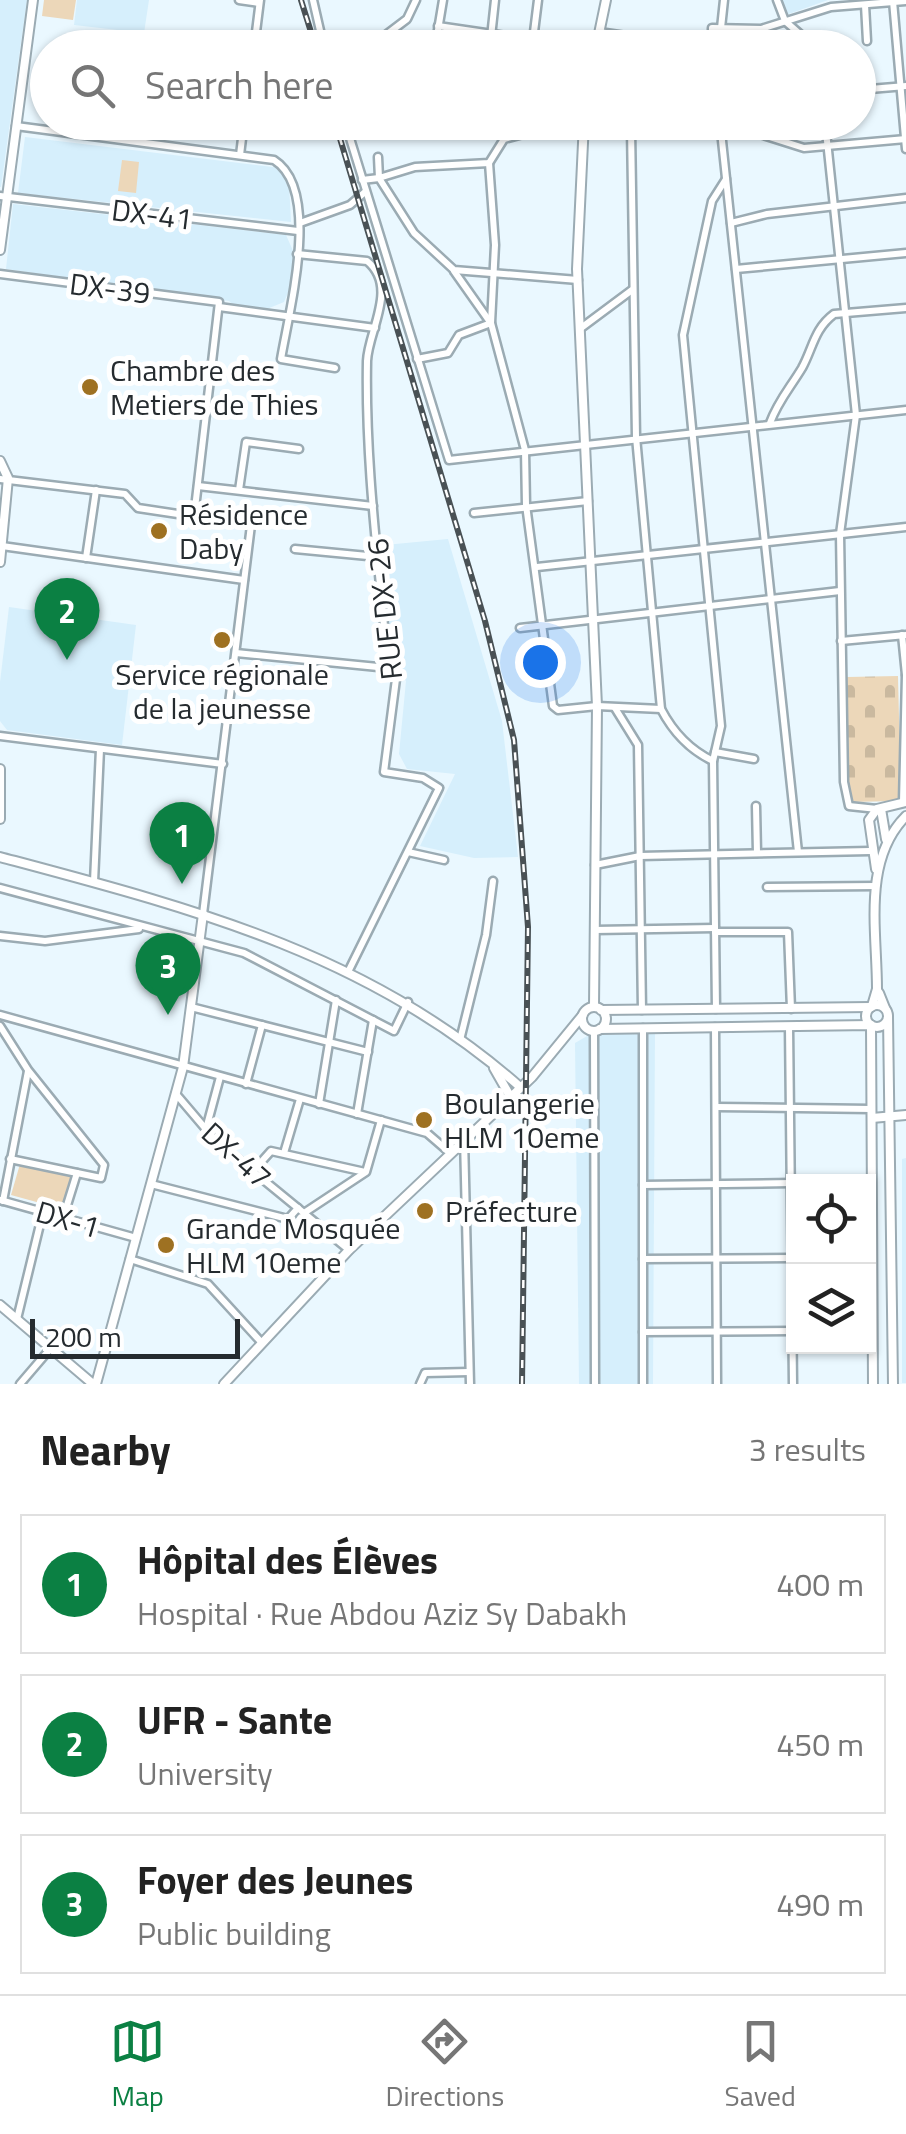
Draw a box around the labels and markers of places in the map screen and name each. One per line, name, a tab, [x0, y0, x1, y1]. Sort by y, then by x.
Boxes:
place label: Chambre des Metiers de Thies	[110, 347, 318, 427]
marker: Chambre des Metiers de Thies	[79, 376, 101, 398]
place label: Résidence Daby	[179, 491, 308, 571]
marker: Résidence Daby	[148, 520, 170, 542]
pin: 2	[34, 578, 100, 660]
marker: Service régionale de la jeunesse	[211, 629, 233, 651]
place label: Service régionale de la jeunesse	[115, 651, 329, 731]
pin: 1	[150, 802, 214, 884]
pin: 3	[136, 932, 200, 1015]
place label: Boulangerie HLM 10eme	[444, 1080, 599, 1160]
marker: Boulangerie HLM 10eme	[413, 1109, 435, 1131]
place label: Préfecture	[445, 1188, 578, 1234]
marker: Préfecture	[414, 1200, 436, 1222]
place label: Grande Mosquée HLM 10eme	[186, 1205, 400, 1285]
marker: Grande Mosquée HLM 10eme	[155, 1234, 177, 1256]

